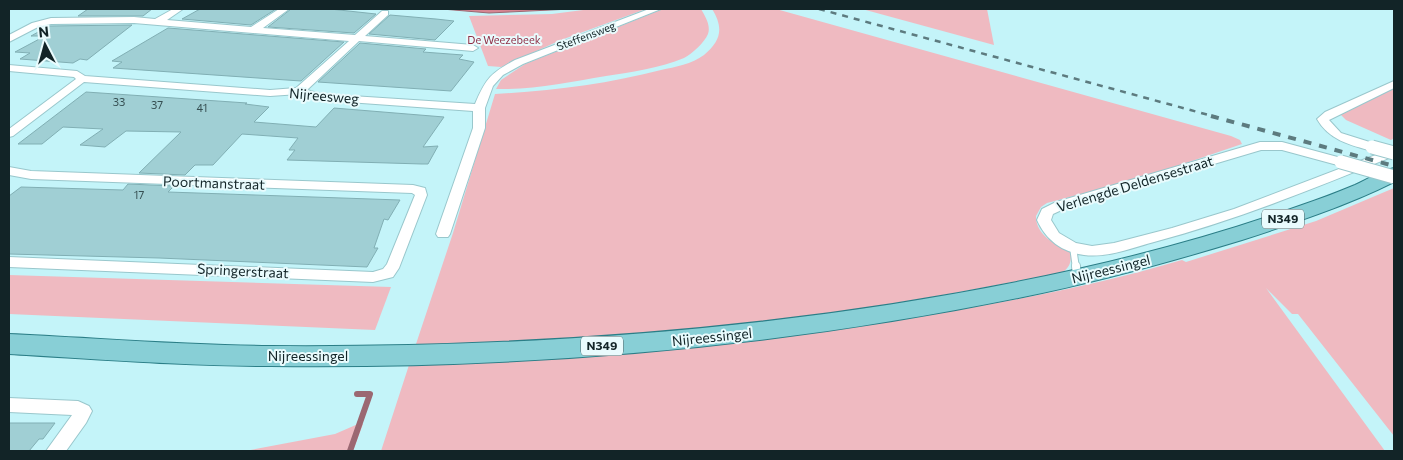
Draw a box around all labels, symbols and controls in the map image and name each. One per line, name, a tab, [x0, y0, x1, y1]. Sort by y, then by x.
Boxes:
street label: Steffensweg	[555, 18, 617, 53]
north arrow	[20, 20, 70, 70]
text: N	[37, 23, 50, 41]
park label: De Weezebeek	[467, 33, 541, 46]
street label: Nijreesweg	[288, 84, 360, 107]
house number: 33	[113, 95, 125, 108]
house number: 37	[151, 98, 163, 111]
house number: 41	[197, 101, 207, 114]
street label: Verlengde Deldensestraat	[1055, 152, 1215, 215]
street label: Poortmanstraat	[163, 172, 266, 193]
house number: 17	[134, 188, 144, 201]
road number: N349	[1262, 210, 1304, 228]
street label: Nijreessingel	[1070, 251, 1152, 287]
street label: Springerstraat	[197, 260, 290, 281]
street label: Nijreessingel	[671, 324, 753, 349]
road number: N349	[581, 336, 623, 356]
street label: Nijreessingel	[268, 347, 348, 364]

